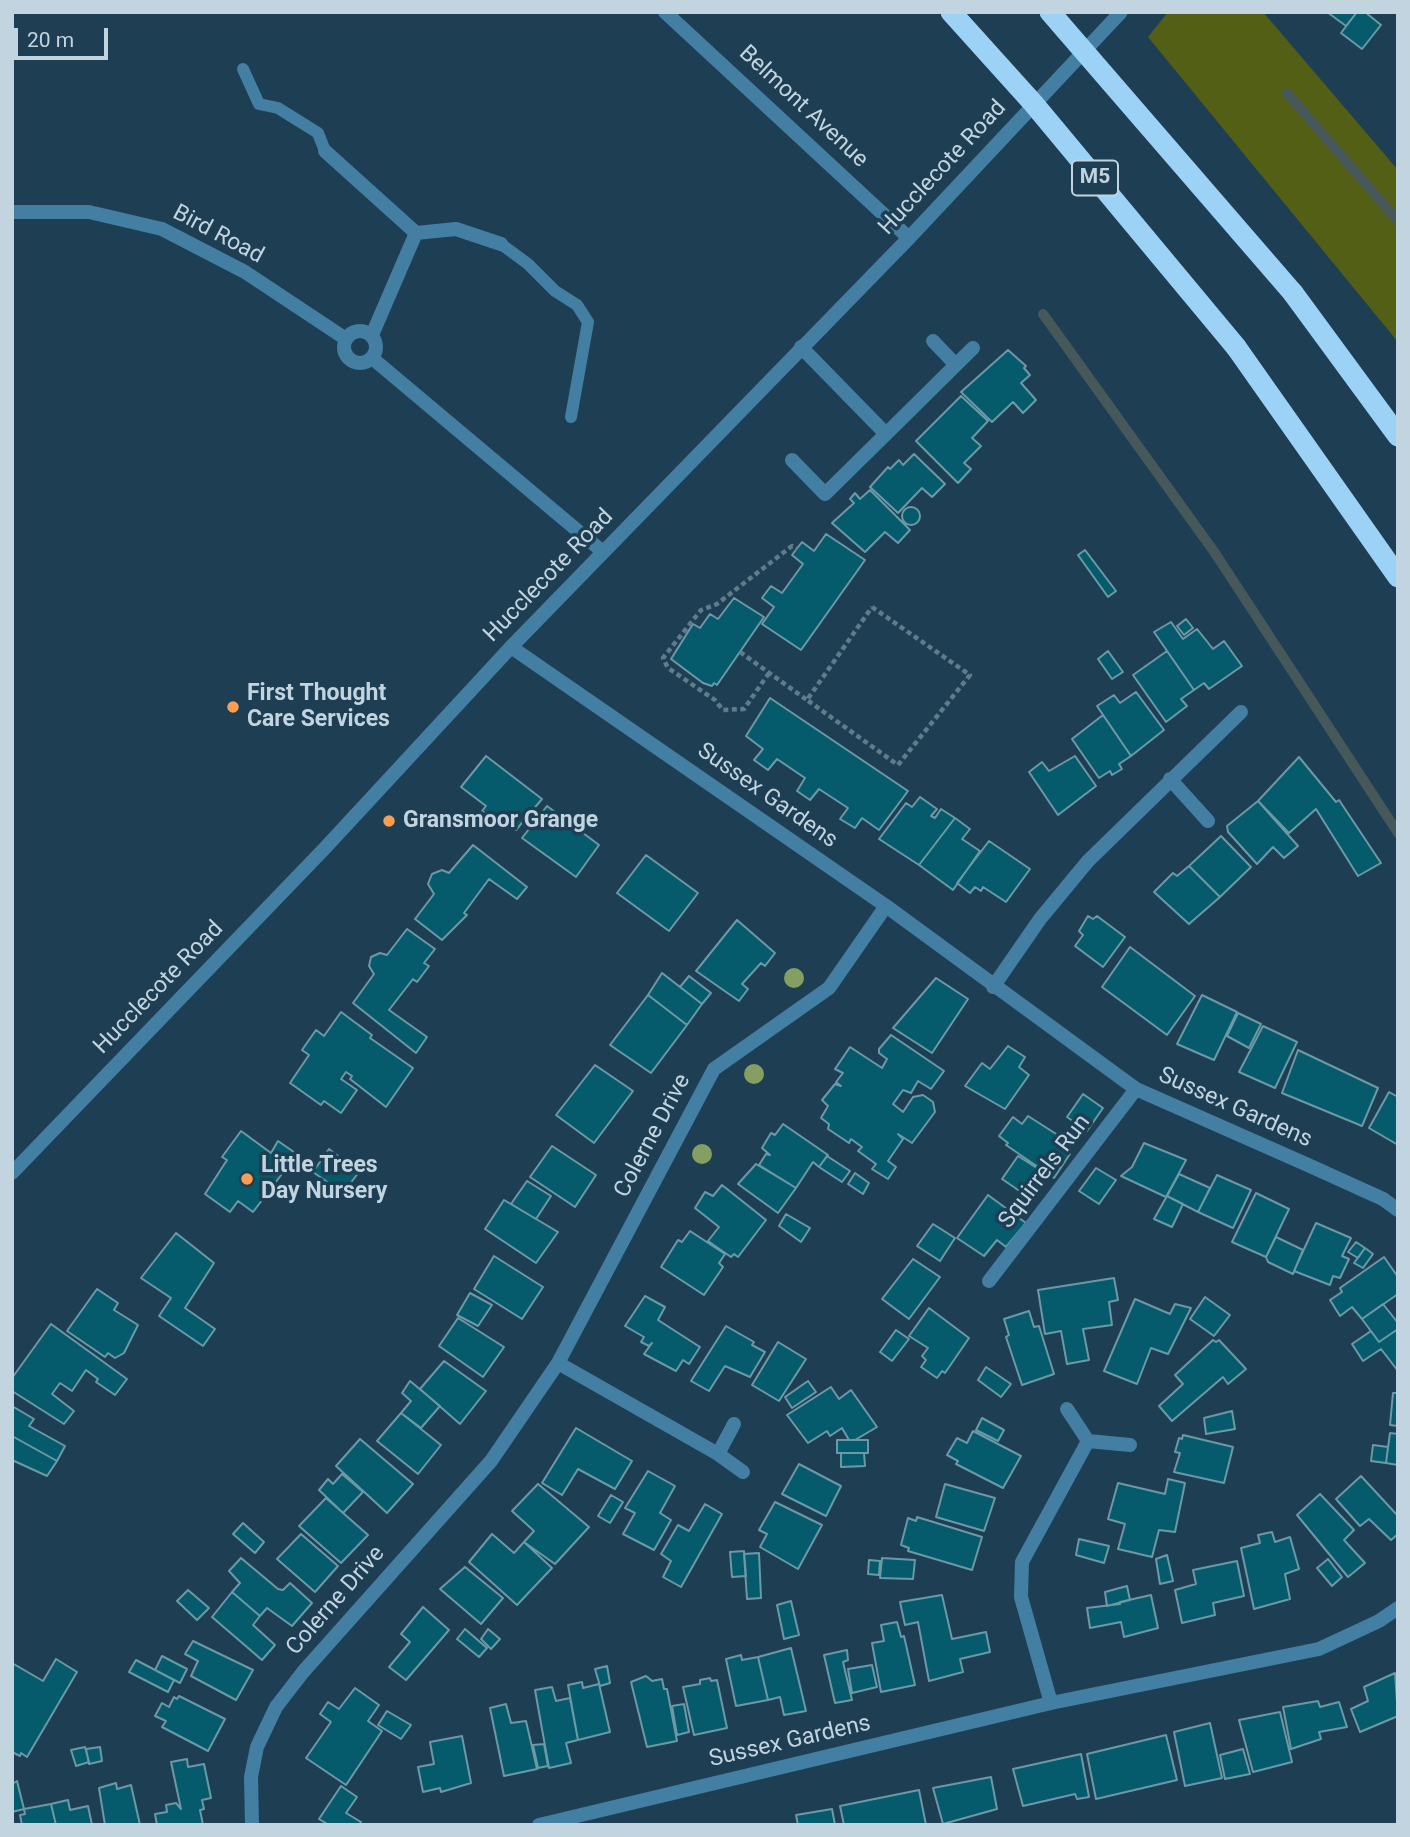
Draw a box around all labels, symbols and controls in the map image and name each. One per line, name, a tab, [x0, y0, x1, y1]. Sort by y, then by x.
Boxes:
scale bar	[18, 14, 112, 58]
text: 20 m	[27, 28, 74, 52]
street label: Belmont Avenue	[733, 40, 873, 174]
street label: Hucclecote Road	[873, 95, 1013, 241]
road number: M5	[1072, 160, 1118, 196]
street label: Bird Road	[168, 200, 268, 270]
street label: Hucclecote Road	[479, 504, 619, 648]
place label: First Thought Care Services	[247, 680, 390, 734]
marker: First Thought Care Services	[225, 699, 241, 715]
street label: Sussex Gardens	[692, 737, 842, 855]
place label: Gransmoor Grange	[403, 807, 598, 835]
marker: Gransmoor Grange	[381, 813, 397, 829]
street label: Hucclecote Road	[89, 916, 229, 1060]
street label: Sussex Gardens	[1154, 1062, 1316, 1154]
street label: Colerne Drive	[609, 1070, 697, 1202]
street label: Squirrels Run	[993, 1110, 1097, 1234]
place label: Little Trees Day Nursery	[261, 1152, 387, 1206]
marker: Little Trees Day Nursery	[239, 1171, 255, 1187]
street label: Colerne Drive	[281, 1541, 391, 1661]
street label: Sussex Gardens	[707, 1710, 873, 1774]

